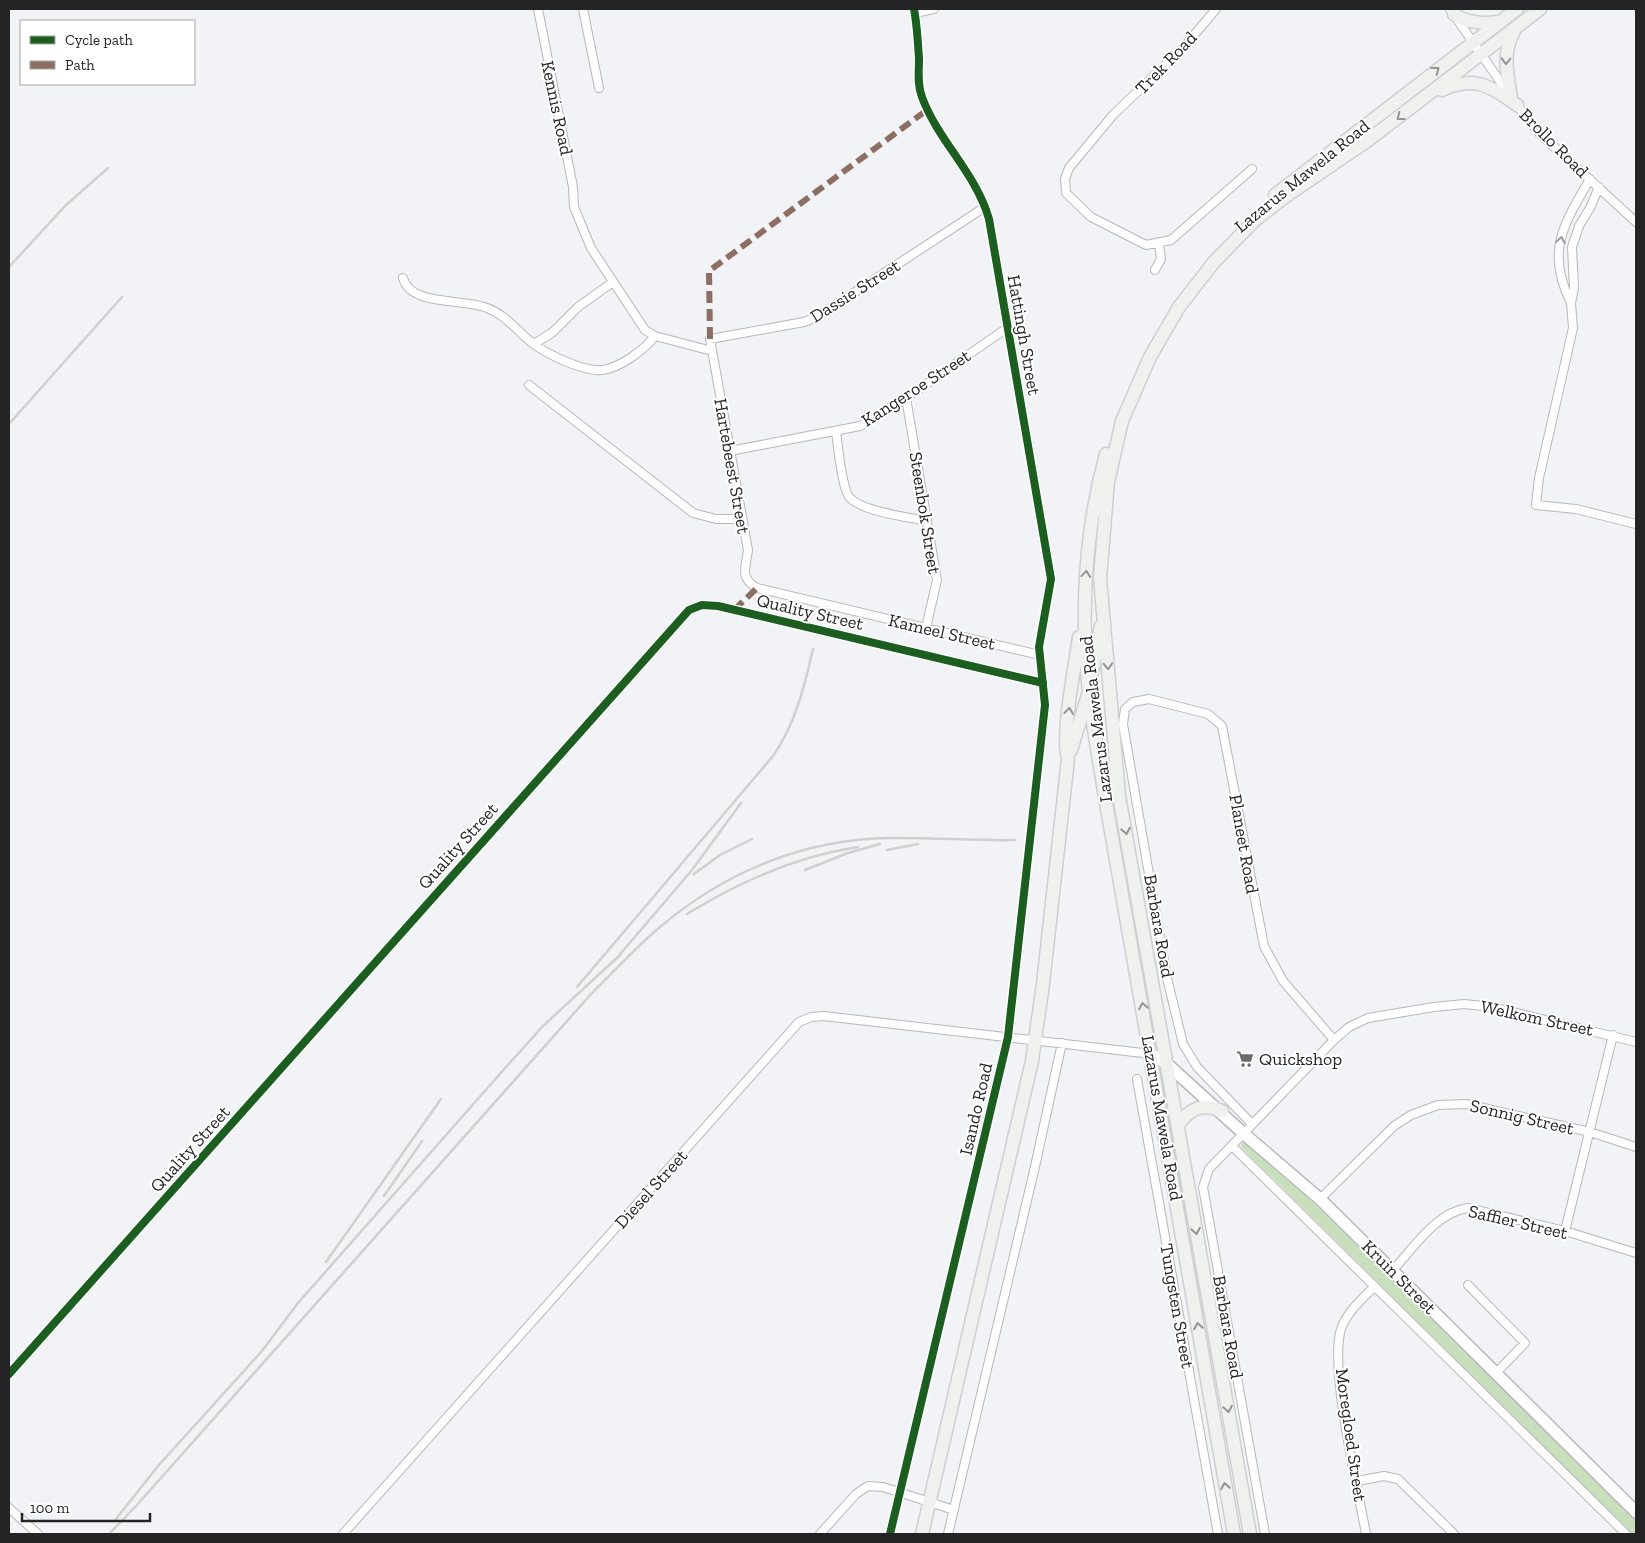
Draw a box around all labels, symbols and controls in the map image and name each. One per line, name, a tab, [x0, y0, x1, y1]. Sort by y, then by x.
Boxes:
legend	[20, 20, 195, 85]
street label: Trek Road	[1131, 27, 1201, 99]
text: Cycle path	[65, 31, 134, 49]
text: Path	[65, 56, 95, 74]
one-way arrow	[1501, 58, 1511, 65]
street label: Kennis Road	[536, 59, 578, 157]
one-way arrow	[1430, 68, 1439, 76]
street label: Brollo Road	[1515, 104, 1593, 182]
one-way arrow	[1397, 111, 1406, 119]
street label: Lazarus Mawela Road	[1230, 115, 1374, 237]
one-way arrow	[1555, 235, 1565, 244]
street label: Dassie Street	[806, 254, 904, 327]
street label: Hattingh Street	[1003, 273, 1045, 397]
street label: Kangeroe Street	[857, 344, 975, 431]
street label: Hartebeest Street	[709, 396, 755, 536]
street label: Steenbok Street	[904, 450, 946, 576]
one-way arrow	[1081, 570, 1092, 578]
street label: Quality Street	[755, 589, 866, 635]
street label: Kameel Street	[886, 609, 998, 655]
street label: Lazarus Mawela Road	[1075, 634, 1117, 803]
one-way arrow	[1102, 662, 1113, 670]
one-way arrow	[1063, 706, 1074, 714]
street label: Planeet Road	[1224, 793, 1264, 896]
street label: Quality Street	[413, 798, 503, 894]
one-way arrow	[1120, 827, 1130, 836]
street label: Barbara Road	[1139, 873, 1179, 979]
street label: Welkom Street	[1479, 995, 1596, 1041]
one-way arrow	[1138, 1002, 1148, 1010]
street label: Lazarus Mawela Road	[1137, 1034, 1187, 1203]
place label: Quickshop	[1259, 1048, 1342, 1070]
supermarket icon: Quickshop	[1235, 1049, 1255, 1069]
street label: Isando Road	[955, 1060, 997, 1157]
street label: Sonnig Street	[1468, 1094, 1576, 1140]
street label: Quality Street	[145, 1101, 235, 1197]
street label: Diesel Street	[610, 1145, 692, 1233]
street label: Saffier Street	[1466, 1200, 1570, 1244]
one-way arrow	[1191, 1227, 1201, 1236]
street label: Kruin Street	[1357, 1235, 1441, 1319]
street label: Tungsten Street	[1155, 1242, 1199, 1370]
street label: Barbara Road	[1208, 1274, 1248, 1380]
one-way arrow	[1193, 1322, 1203, 1331]
street label: Moregloed Street	[1331, 1367, 1371, 1503]
one-way arrow	[1222, 1404, 1232, 1413]
one-way arrow	[1221, 1482, 1231, 1491]
scale bar	[22, 1490, 150, 1522]
text: 100 m	[30, 1499, 69, 1517]

